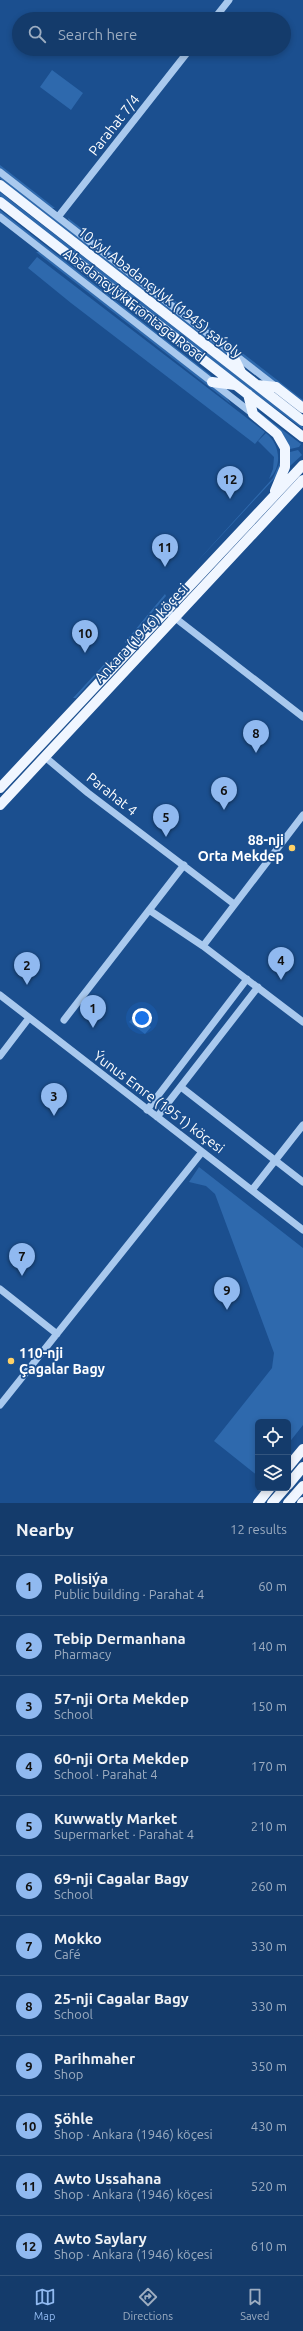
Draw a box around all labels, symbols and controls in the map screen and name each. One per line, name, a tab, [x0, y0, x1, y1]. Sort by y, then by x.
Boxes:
search box	[12, 12, 291, 56]
icon: search	[26, 23, 48, 45]
text: Search here	[58, 26, 137, 43]
street label: Parahat 7/4	[85, 91, 143, 159]
street label: 10 ýyl Abadançylyk (1945) şaýoly	[75, 223, 245, 361]
street label: Abadancylyk Frontage Road	[60, 245, 208, 365]
pin: 12	[217, 466, 243, 499]
pin: 11	[152, 534, 178, 567]
street label: Ankara (1946) köçesi	[91, 580, 191, 686]
pin: 10	[72, 620, 98, 653]
pin: 8	[243, 720, 269, 753]
street label: Parahat 4	[84, 769, 141, 819]
pin: 6	[211, 777, 237, 810]
pin: 5	[153, 804, 179, 837]
place label: 88-nji Orta Mekdep	[198, 832, 284, 864]
marker: 88-nji Orta Mekdep	[287, 843, 297, 853]
pin: 4	[268, 947, 294, 980]
pin: 2	[14, 952, 40, 985]
pin: 1	[80, 995, 106, 1028]
your location	[132, 1008, 152, 1028]
street label: Ýunus Emre (1951) köçesi	[91, 1047, 228, 1156]
pin: 3	[41, 1083, 67, 1116]
pin: 7	[9, 1243, 35, 1276]
pin: 9	[214, 1277, 240, 1310]
place label: 110-nji Çagalar Bagy	[19, 1345, 106, 1378]
marker: 110-nji Çagalar Bagy	[6, 1356, 16, 1366]
map controls	[255, 1419, 291, 1491]
button: locate	[255, 1419, 291, 1455]
button: layers	[255, 1455, 291, 1491]
text: Nearby	[16, 1520, 74, 1539]
text: 12 results	[230, 1522, 287, 1536]
text: Polisiýa	[54, 1570, 108, 1587]
text: 1	[25, 1579, 33, 1593]
text: 60 m	[258, 1579, 287, 1593]
text: Public building · Parahat 4	[54, 1587, 204, 1601]
text: Tebip Dermanhana	[54, 1630, 186, 1647]
text: 2	[25, 1639, 33, 1653]
text: 140 m	[251, 1639, 287, 1653]
text: Pharmacy	[54, 1647, 111, 1661]
text: 57-nji Orta Mekdep	[54, 1690, 189, 1707]
text: 3	[25, 1699, 33, 1713]
text: 150 m	[251, 1699, 287, 1713]
text: School	[54, 1707, 93, 1721]
text: 60-nji Orta Mekdep	[54, 1750, 189, 1767]
text: 4	[25, 1759, 33, 1773]
text: 170 m	[251, 1759, 287, 1773]
text: School · Parahat 4	[54, 1767, 158, 1781]
text: Kuwwatly Market	[54, 1810, 177, 1827]
text: 5	[25, 1819, 33, 1833]
text: 210 m	[251, 1819, 287, 1833]
text: Supermarket · Parahat 4	[54, 1827, 194, 1841]
text: 69-nji Cagalar Bagy	[54, 1870, 189, 1887]
text: 6	[25, 1879, 33, 1893]
text: 260 m	[251, 1879, 287, 1893]
text: School	[54, 1887, 93, 1901]
text: Mokko	[54, 1930, 102, 1947]
text: 7	[25, 1939, 33, 1953]
text: 330 m	[251, 1939, 287, 1953]
text: Café	[54, 1947, 81, 1961]
text: 25-nji Cagalar Bagy	[54, 1990, 189, 2007]
text: 8	[25, 1999, 33, 2013]
text: 330 m	[251, 1999, 287, 2013]
text: School	[54, 2007, 93, 2021]
text: Parihmaher	[54, 2050, 135, 2067]
text: 9	[25, 2059, 33, 2073]
text: 350 m	[251, 2059, 287, 2073]
text: Shop	[54, 2067, 83, 2081]
text: Şöhle	[54, 2110, 94, 2127]
text: 10	[22, 2119, 36, 2133]
text: 430 m	[251, 2119, 287, 2133]
text: Shop · Ankara (1946) köçesi	[54, 2127, 213, 2141]
text: Awto Ussahana	[54, 2170, 161, 2187]
text: 11	[22, 2179, 36, 2193]
text: 520 m	[251, 2179, 287, 2193]
text: Shop · Ankara (1946) köçesi	[54, 2187, 213, 2201]
text: Awto Saylary	[54, 2230, 147, 2247]
text: 12	[22, 2239, 36, 2253]
text: 610 m	[251, 2239, 287, 2253]
text: Shop · Ankara (1946) köçesi	[54, 2247, 213, 2261]
tab: Map	[34, 2286, 56, 2322]
tab: Directions	[123, 2286, 173, 2322]
tab: Saved	[240, 2286, 269, 2322]

